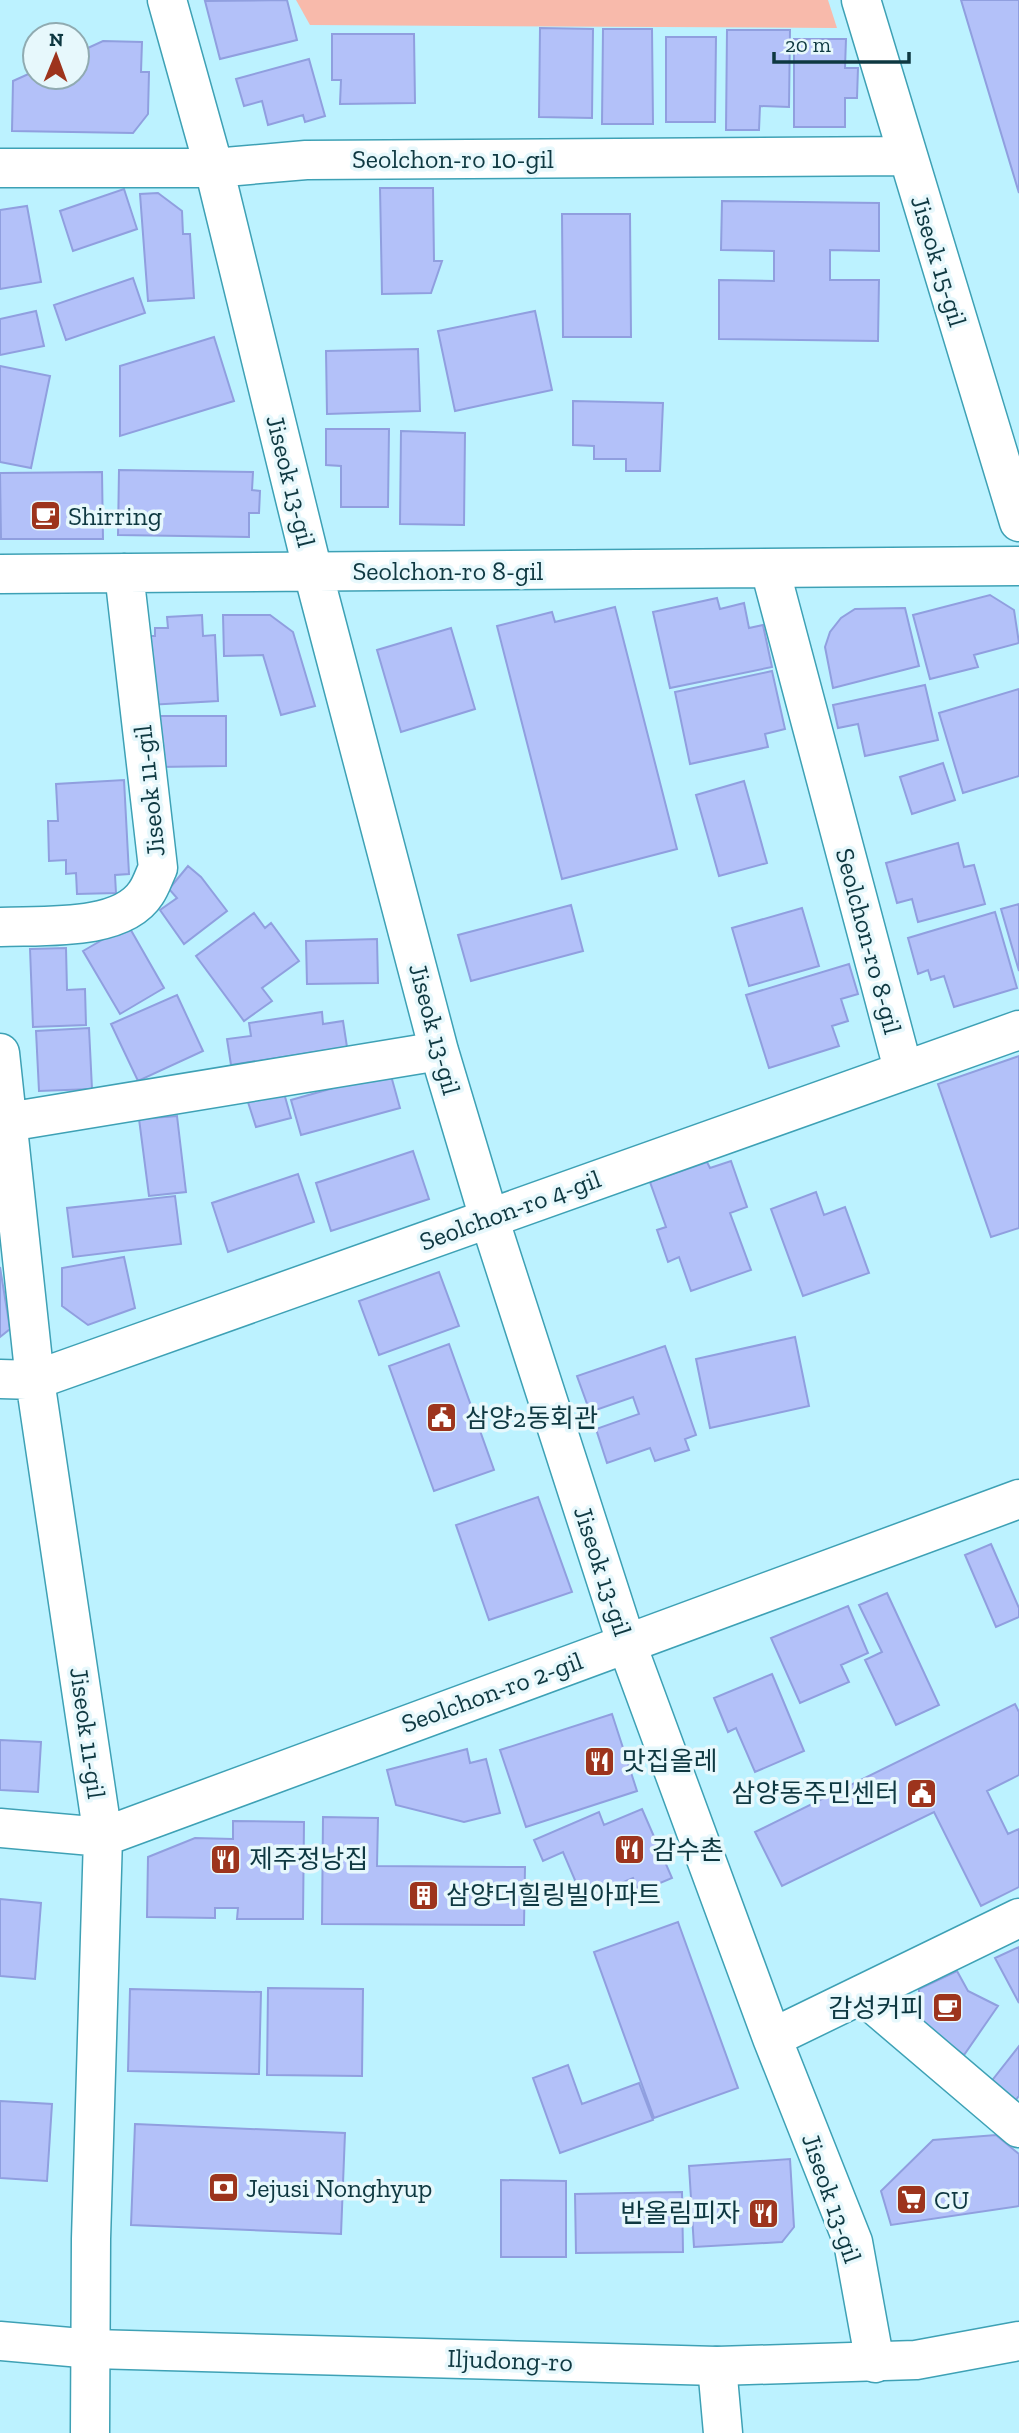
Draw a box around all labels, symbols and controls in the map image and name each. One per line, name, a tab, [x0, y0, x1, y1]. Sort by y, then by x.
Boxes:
north arrow	[21, 21, 91, 91]
scale bar	[774, 21, 909, 65]
text: N	[49, 28, 64, 51]
text: 20 m	[785, 32, 831, 57]
street label: Seolchon-ro 10-gil	[352, 143, 554, 175]
street label: Jiseok 15-gil	[904, 192, 974, 331]
street label: Jiseok 13-gil	[259, 412, 323, 550]
cafe icon: Shirring	[28, 499, 62, 533]
place label: Shirring	[68, 500, 162, 532]
street label: Seolchon-ro 8-gil	[352, 555, 544, 587]
street label: Jiseok 11-gil	[126, 723, 172, 858]
street label: Seolchon-ro 8-gil	[829, 845, 909, 1037]
street label: Jiseok 13-gil	[402, 960, 468, 1098]
street label: Seolchon-ro 4-gil	[415, 1162, 605, 1258]
public building icon: 삼양2동회관	[425, 1401, 459, 1435]
place label: 삼양2동회관	[465, 1402, 598, 1434]
street label: Jiseok 13-gil	[567, 1502, 639, 1640]
street label: Seolchon-ro 2-gil	[397, 1644, 587, 1740]
street label: Jiseok 11-gil	[63, 1665, 113, 1801]
restaurant icon: 맛집올레	[582, 1744, 616, 1778]
place label: 맛집올레	[622, 1745, 718, 1777]
public building icon: 삼양동주민센터	[905, 1776, 939, 1810]
place label: 삼양동주민센터	[732, 1777, 899, 1809]
restaurant icon: 감수촌	[612, 1833, 646, 1867]
place label: 감수촌	[652, 1834, 724, 1866]
restaurant icon: 제주정낭집	[209, 1842, 243, 1876]
place label: 제주정낭집	[249, 1843, 369, 1875]
building icon: 삼양더힐링빌아파트	[406, 1878, 440, 1912]
place label: 삼양더힐링빌아파트	[446, 1879, 661, 1911]
cafe icon: 감성커피	[930, 1991, 964, 2025]
place label: 감성커피	[828, 1992, 924, 2024]
street label: Jiseok 13-gil	[795, 2129, 869, 2267]
bank icon: Jejusi Nonghyup	[206, 2171, 240, 2205]
place label: Jejusi Nonghyup	[246, 2172, 432, 2204]
supermarket icon: CU	[894, 2183, 928, 2217]
place label: CU	[934, 2184, 969, 2216]
restaurant icon: 반올림피자	[746, 2196, 780, 2230]
place label: 반올림피자	[620, 2197, 740, 2229]
street label: Iljudong-ro	[447, 2342, 573, 2378]

